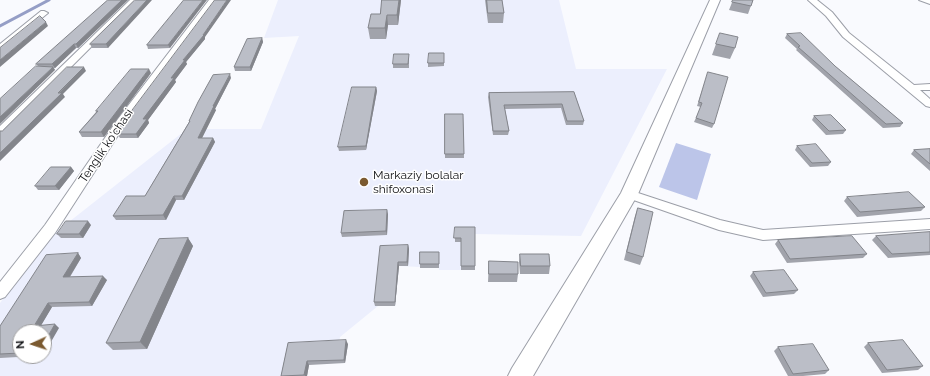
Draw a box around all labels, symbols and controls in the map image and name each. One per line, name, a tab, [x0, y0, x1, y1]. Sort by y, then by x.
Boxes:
street label: Tenglik ko'chasi	[76, 106, 136, 186]
place label: Markaziy bolalar shifoxonasi	[373, 168, 464, 196]
marker: Markaziy bolalar shifoxonasi	[358, 176, 370, 188]
north arrow	[12, 324, 52, 364]
text: N	[14, 340, 27, 349]

